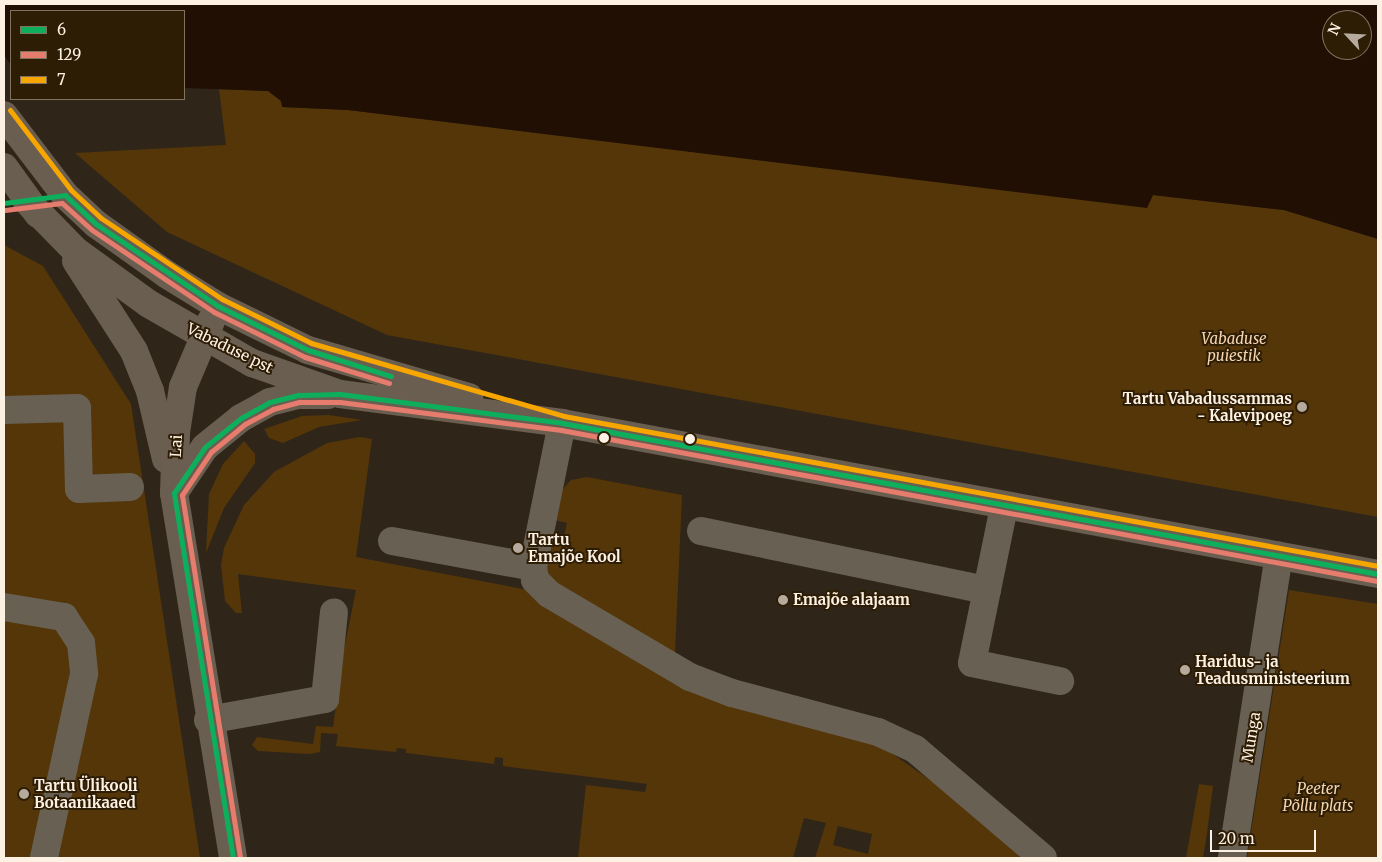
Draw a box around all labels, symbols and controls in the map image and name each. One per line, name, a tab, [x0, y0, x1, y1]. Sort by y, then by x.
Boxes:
legend	[10, 10, 185, 100]
north arrow	[1322, 10, 1372, 60]
text: 6	[57, 20, 66, 39]
text: N	[1324, 20, 1345, 38]
text: 129	[57, 45, 81, 64]
text: 7	[57, 70, 66, 89]
street label: Vabaduse pst	[184, 319, 276, 377]
park label: Vabaduse puiestik	[1201, 329, 1267, 364]
place label: Tartu Vabadussammas - Kalevipoeg	[1123, 389, 1292, 424]
marker: Tartu Vabadussammas - Kalevipoeg	[1296, 401, 1308, 413]
unlabelled marker	[599, 433, 609, 443]
street label: Lai	[166, 434, 186, 458]
unlabelled marker	[685, 434, 695, 444]
place label: Tartu Emajõe Kool	[528, 530, 621, 565]
marker: Tartu Emajõe Kool	[512, 542, 524, 554]
place label: Emajõe alajaam	[793, 591, 910, 609]
marker: Emajõe alajaam	[777, 594, 789, 606]
place label: Haridus- ja Teadusministeerium	[1195, 652, 1350, 687]
marker: Haridus- ja Teadusministeerium	[1179, 664, 1191, 676]
street label: Munga	[1238, 711, 1264, 763]
place label: Tartu Ülikooli Botaanikaaed	[34, 776, 138, 811]
park label: Peeter Põllu plats	[1283, 779, 1353, 814]
marker: Tartu Ülikooli Botaanikaaed	[18, 788, 30, 800]
scale bar	[1212, 820, 1318, 852]
text: 20 m	[1218, 829, 1255, 848]

